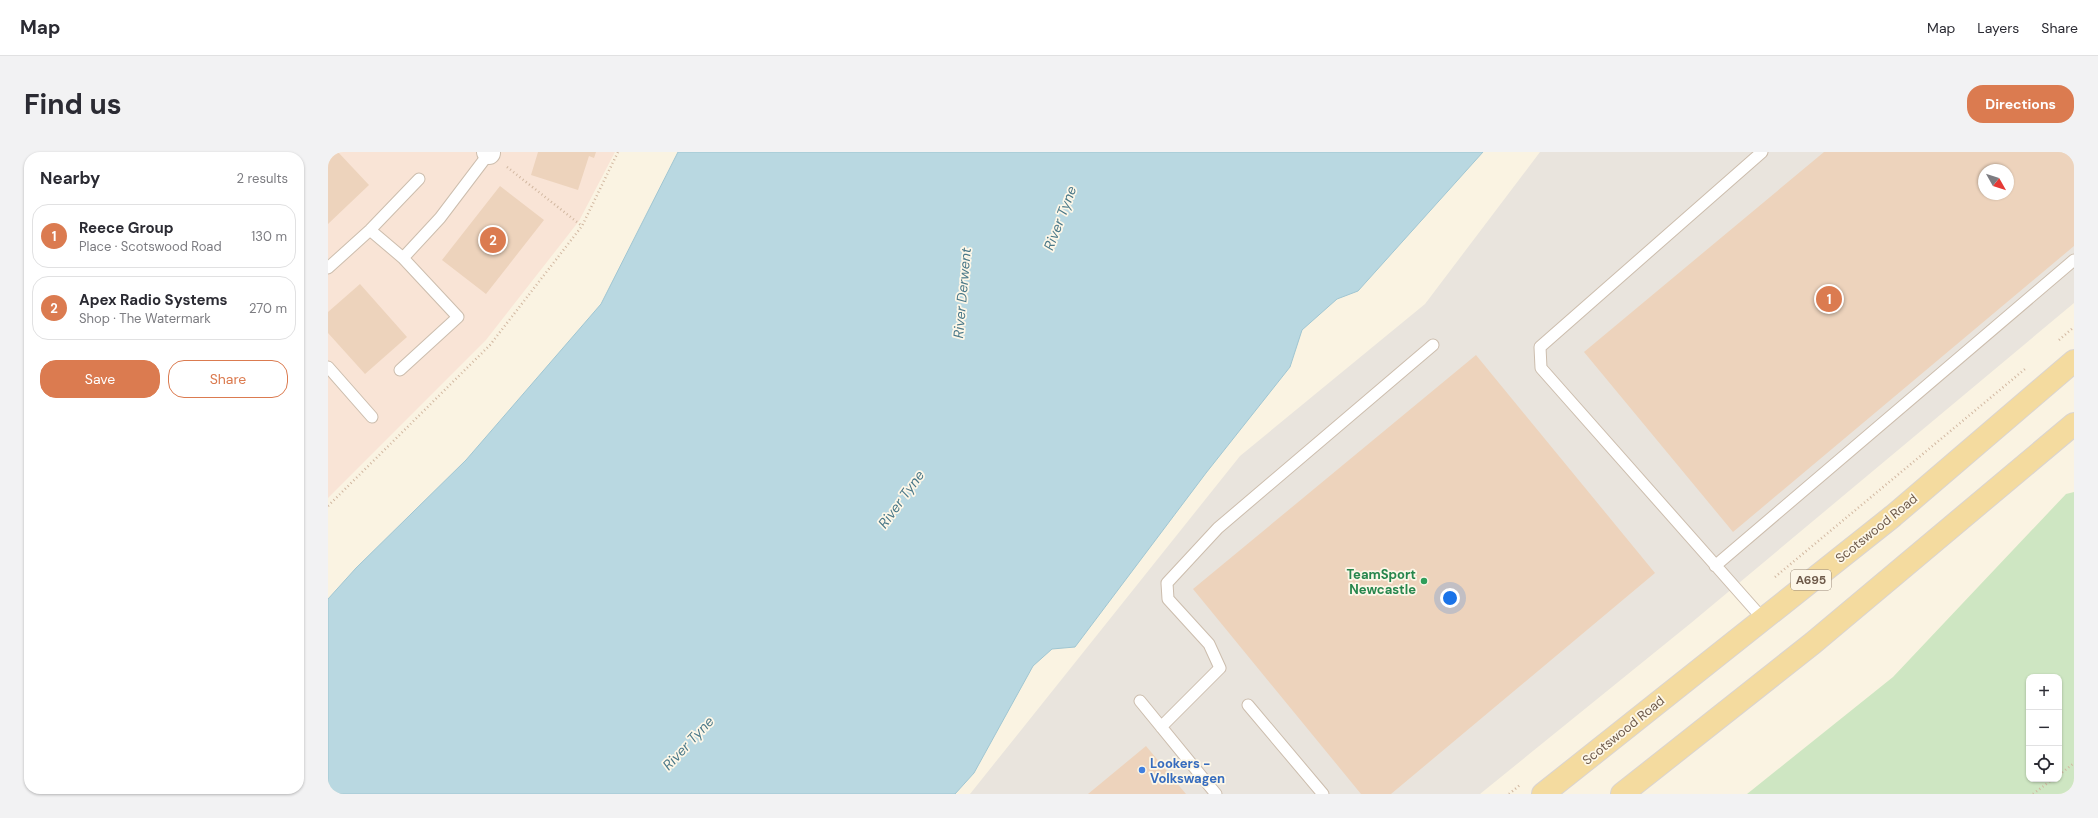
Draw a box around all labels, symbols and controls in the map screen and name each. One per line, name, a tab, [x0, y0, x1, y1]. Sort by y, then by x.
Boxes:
text: Map	[20, 15, 60, 40]
text: Map	[1927, 19, 1955, 37]
text: Layers	[1977, 19, 2019, 37]
text: Share	[2041, 19, 2078, 37]
button: Directions	[1967, 85, 2074, 123]
text: Find us	[24, 86, 122, 123]
north arrow	[1978, 164, 2014, 200]
text: Nearby	[40, 167, 100, 189]
text: 2 results	[237, 170, 288, 187]
water label: River Tyne	[1040, 183, 1080, 253]
text: Reece Group	[79, 218, 174, 238]
pin: 2	[480, 225, 506, 255]
text: 1	[52, 228, 56, 245]
text: 130 m	[251, 228, 287, 245]
text: Place · Scotswood Road	[79, 238, 222, 255]
water label: River Derwent	[949, 246, 975, 339]
pin: 1	[1816, 284, 1842, 314]
text: Apex Radio Systems	[79, 290, 228, 310]
text: 2	[50, 300, 58, 317]
text: 270 m	[249, 300, 287, 317]
text: Shop · The Watermark	[79, 310, 211, 327]
button: Save	[40, 360, 160, 398]
button: Share	[168, 360, 288, 398]
water label: River Tyne	[874, 466, 928, 532]
street label: Scotswood Road	[1832, 490, 1921, 567]
place label: TeamSport Newcastle	[1346, 566, 1416, 598]
road number: A695	[1791, 570, 1831, 590]
marker: TeamSport Newcastle	[1419, 576, 1429, 586]
your location	[1440, 588, 1460, 608]
map controls	[2026, 674, 2062, 782]
button: +	[2026, 674, 2062, 710]
street label: Scotswood Road	[1579, 692, 1668, 769]
button: −	[2026, 710, 2062, 746]
water label: River Tyne	[658, 712, 718, 774]
button: locate	[2026, 746, 2062, 782]
place label: Lookers - Volkswagen	[1150, 755, 1225, 787]
marker: Lookers - Volkswagen	[1137, 765, 1147, 775]

